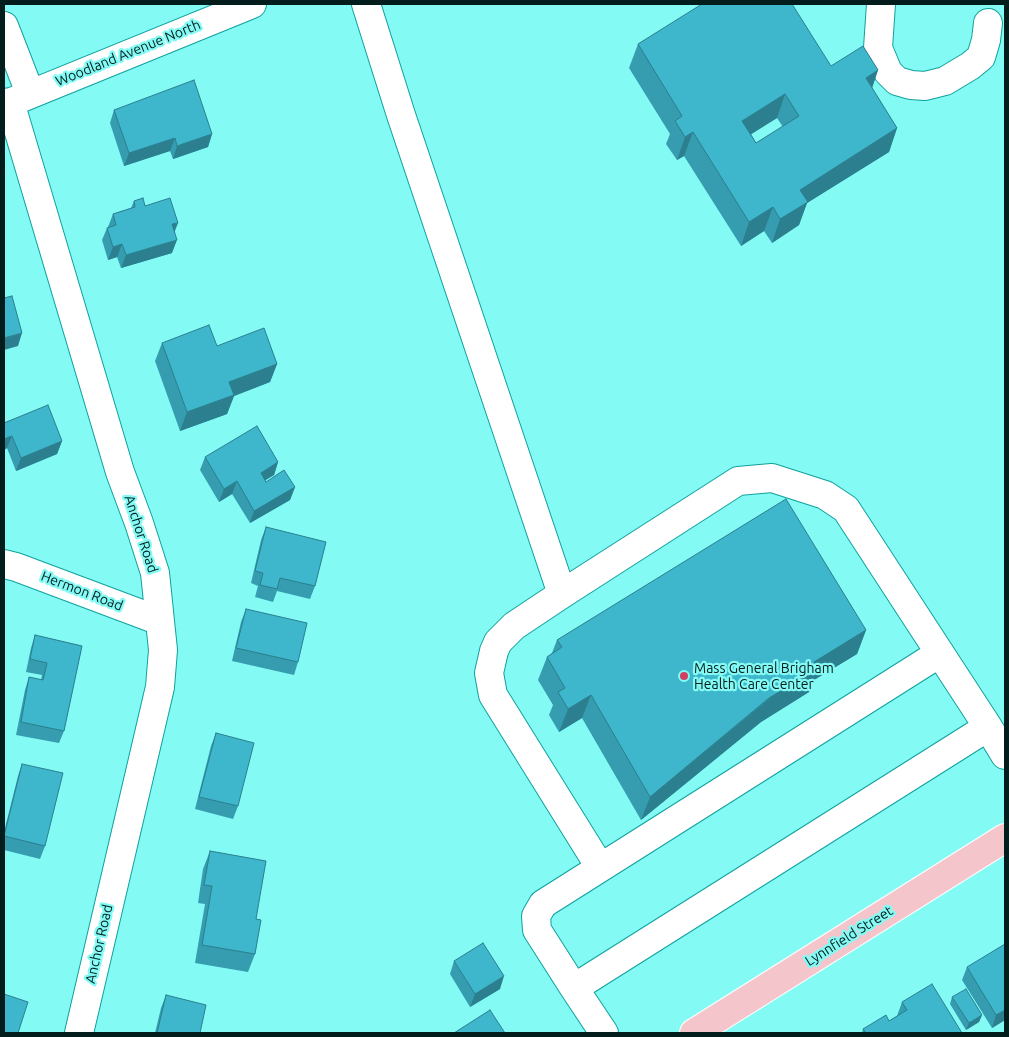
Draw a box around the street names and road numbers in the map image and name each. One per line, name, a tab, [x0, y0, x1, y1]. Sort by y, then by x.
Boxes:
street label: Woodland Avenue North	[53, 16, 203, 90]
street label: Anchor Road	[121, 493, 161, 575]
street label: Hermon Road	[39, 568, 125, 614]
street label: Lynnfield Street	[802, 902, 896, 970]
street label: Anchor Road	[82, 903, 116, 985]

